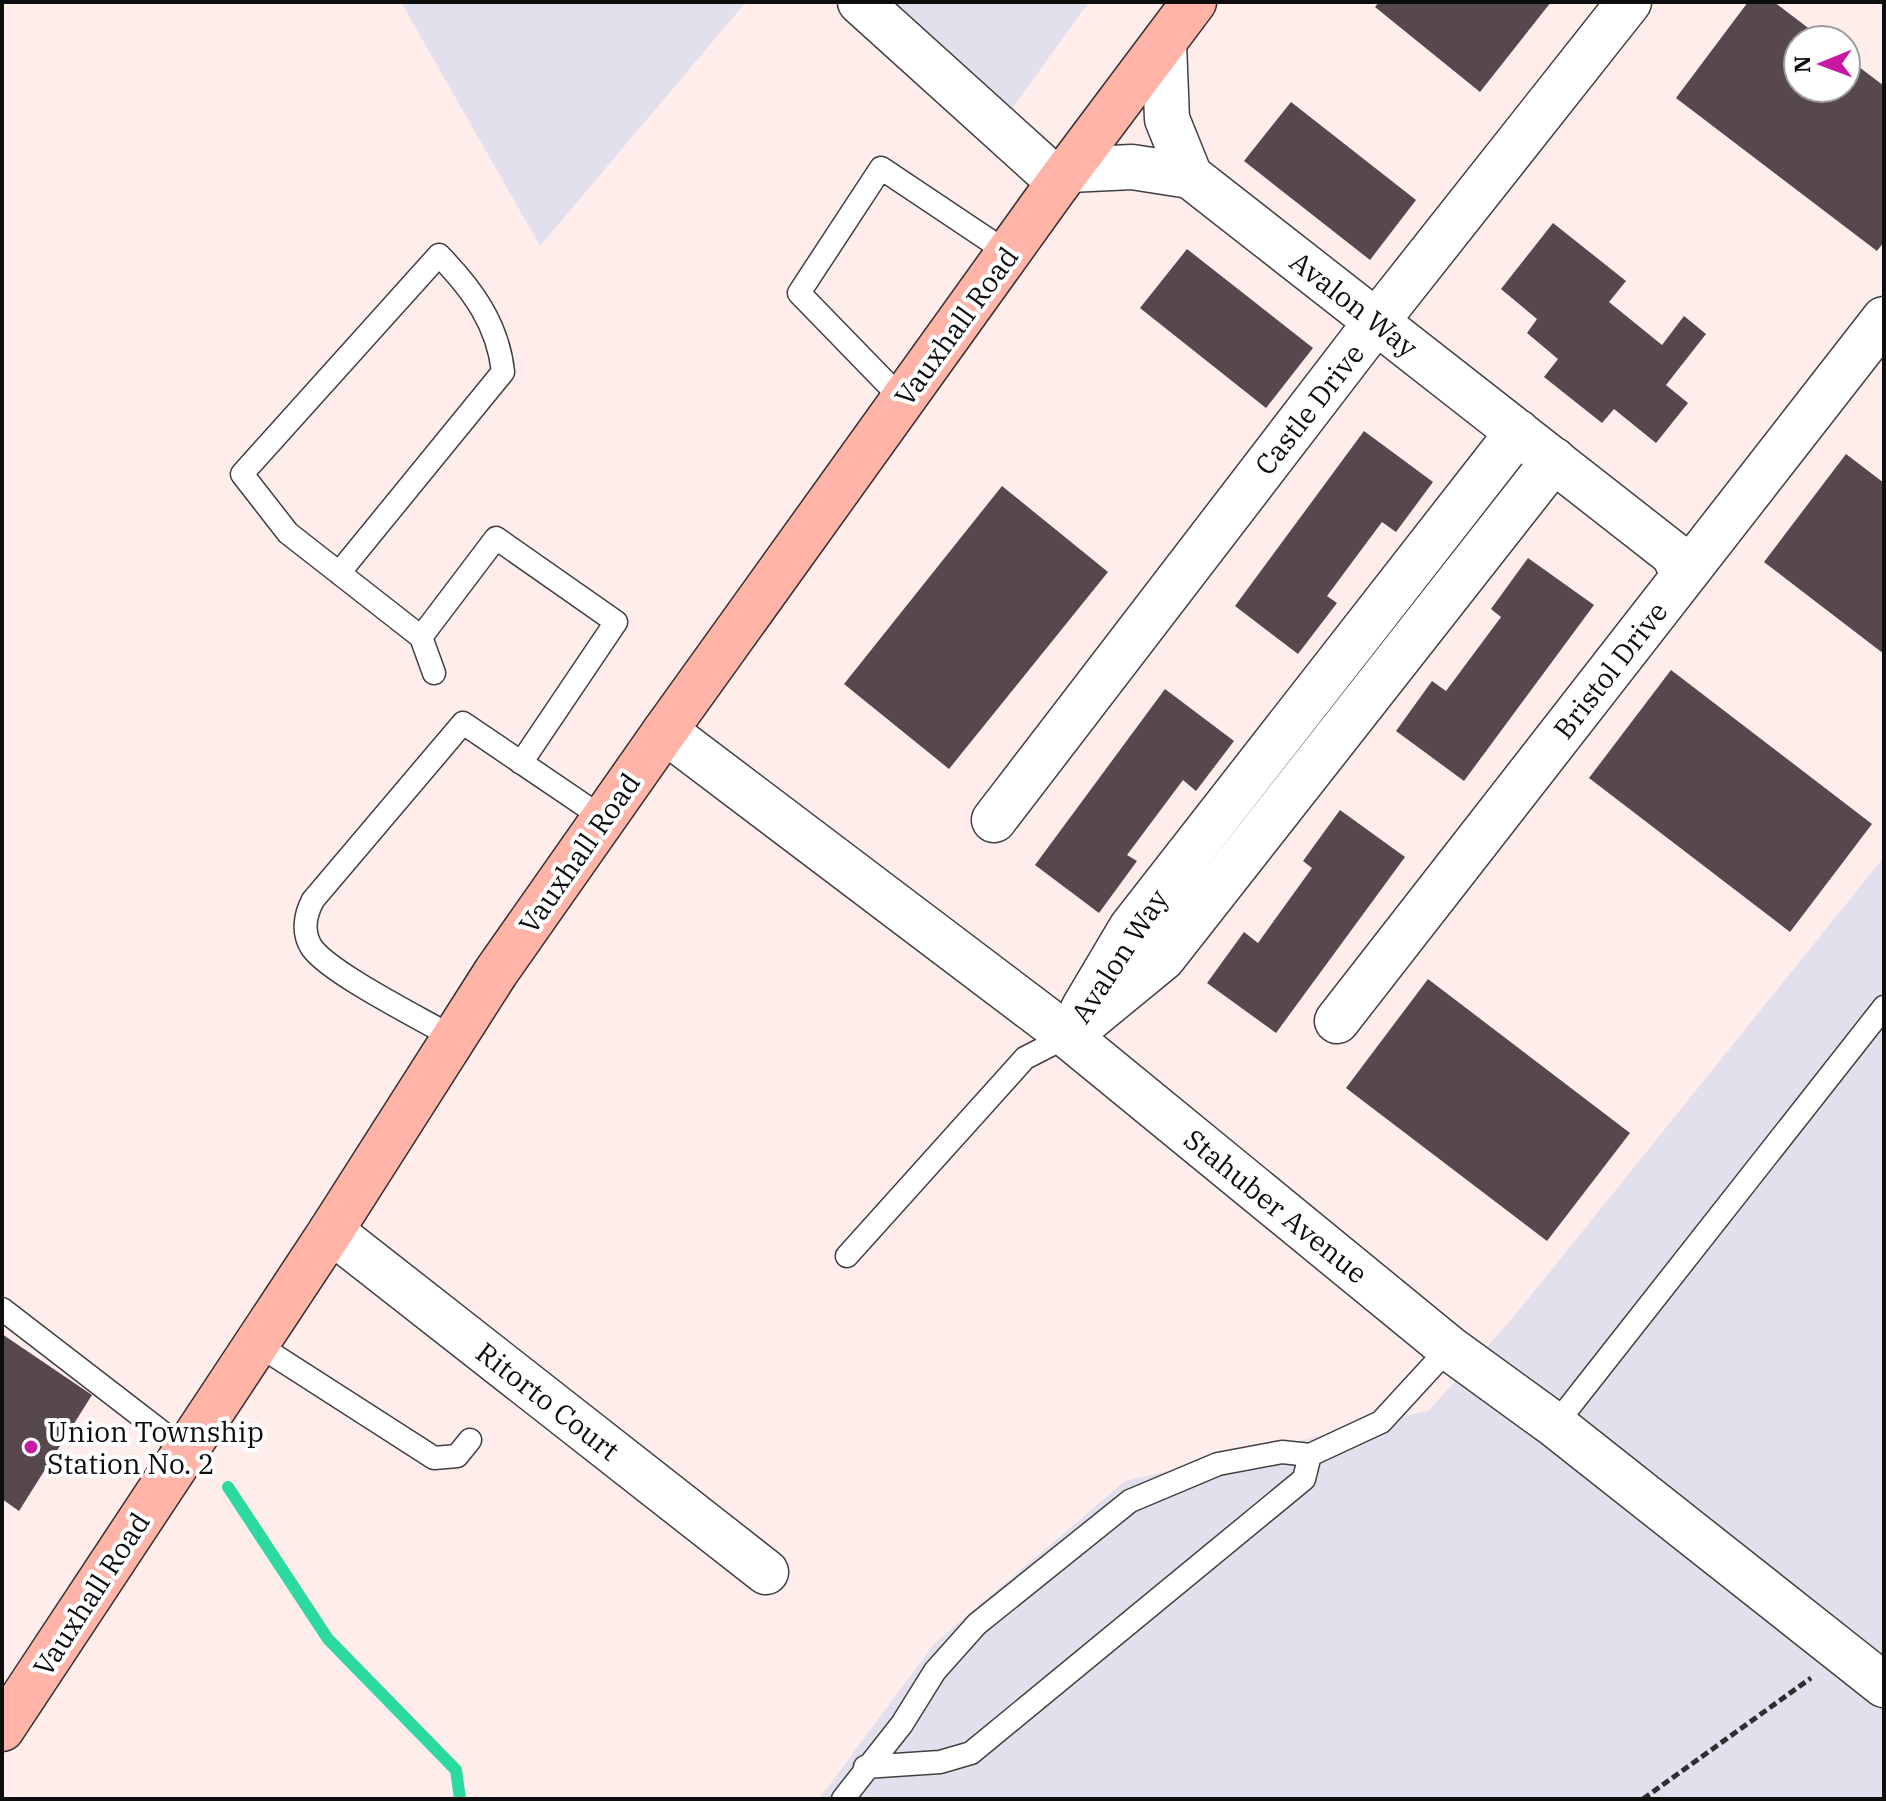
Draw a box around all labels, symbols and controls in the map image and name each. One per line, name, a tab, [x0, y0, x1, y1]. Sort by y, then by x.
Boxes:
north arrow	[1782, 24, 1862, 104]
text: N	[1787, 55, 1816, 73]
street label: Vauxhall Road	[886, 239, 1026, 413]
street label: Avalon Way	[1283, 243, 1425, 366]
street label: Castle Drive	[1246, 336, 1372, 482]
street label: Bristol Drive	[1545, 594, 1675, 746]
street label: Vauxhall Road	[510, 765, 648, 941]
street label: Avalon Way	[1062, 882, 1176, 1030]
street label: Stahuber Avenue	[1177, 1121, 1375, 1291]
street label: Ritorto Court	[469, 1334, 627, 1469]
place label: Union Township Station No. 2	[47, 1413, 264, 1482]
marker: Union Township Station No. 2	[22, 1438, 40, 1456]
street label: Vauxhall Road	[24, 1505, 158, 1683]

